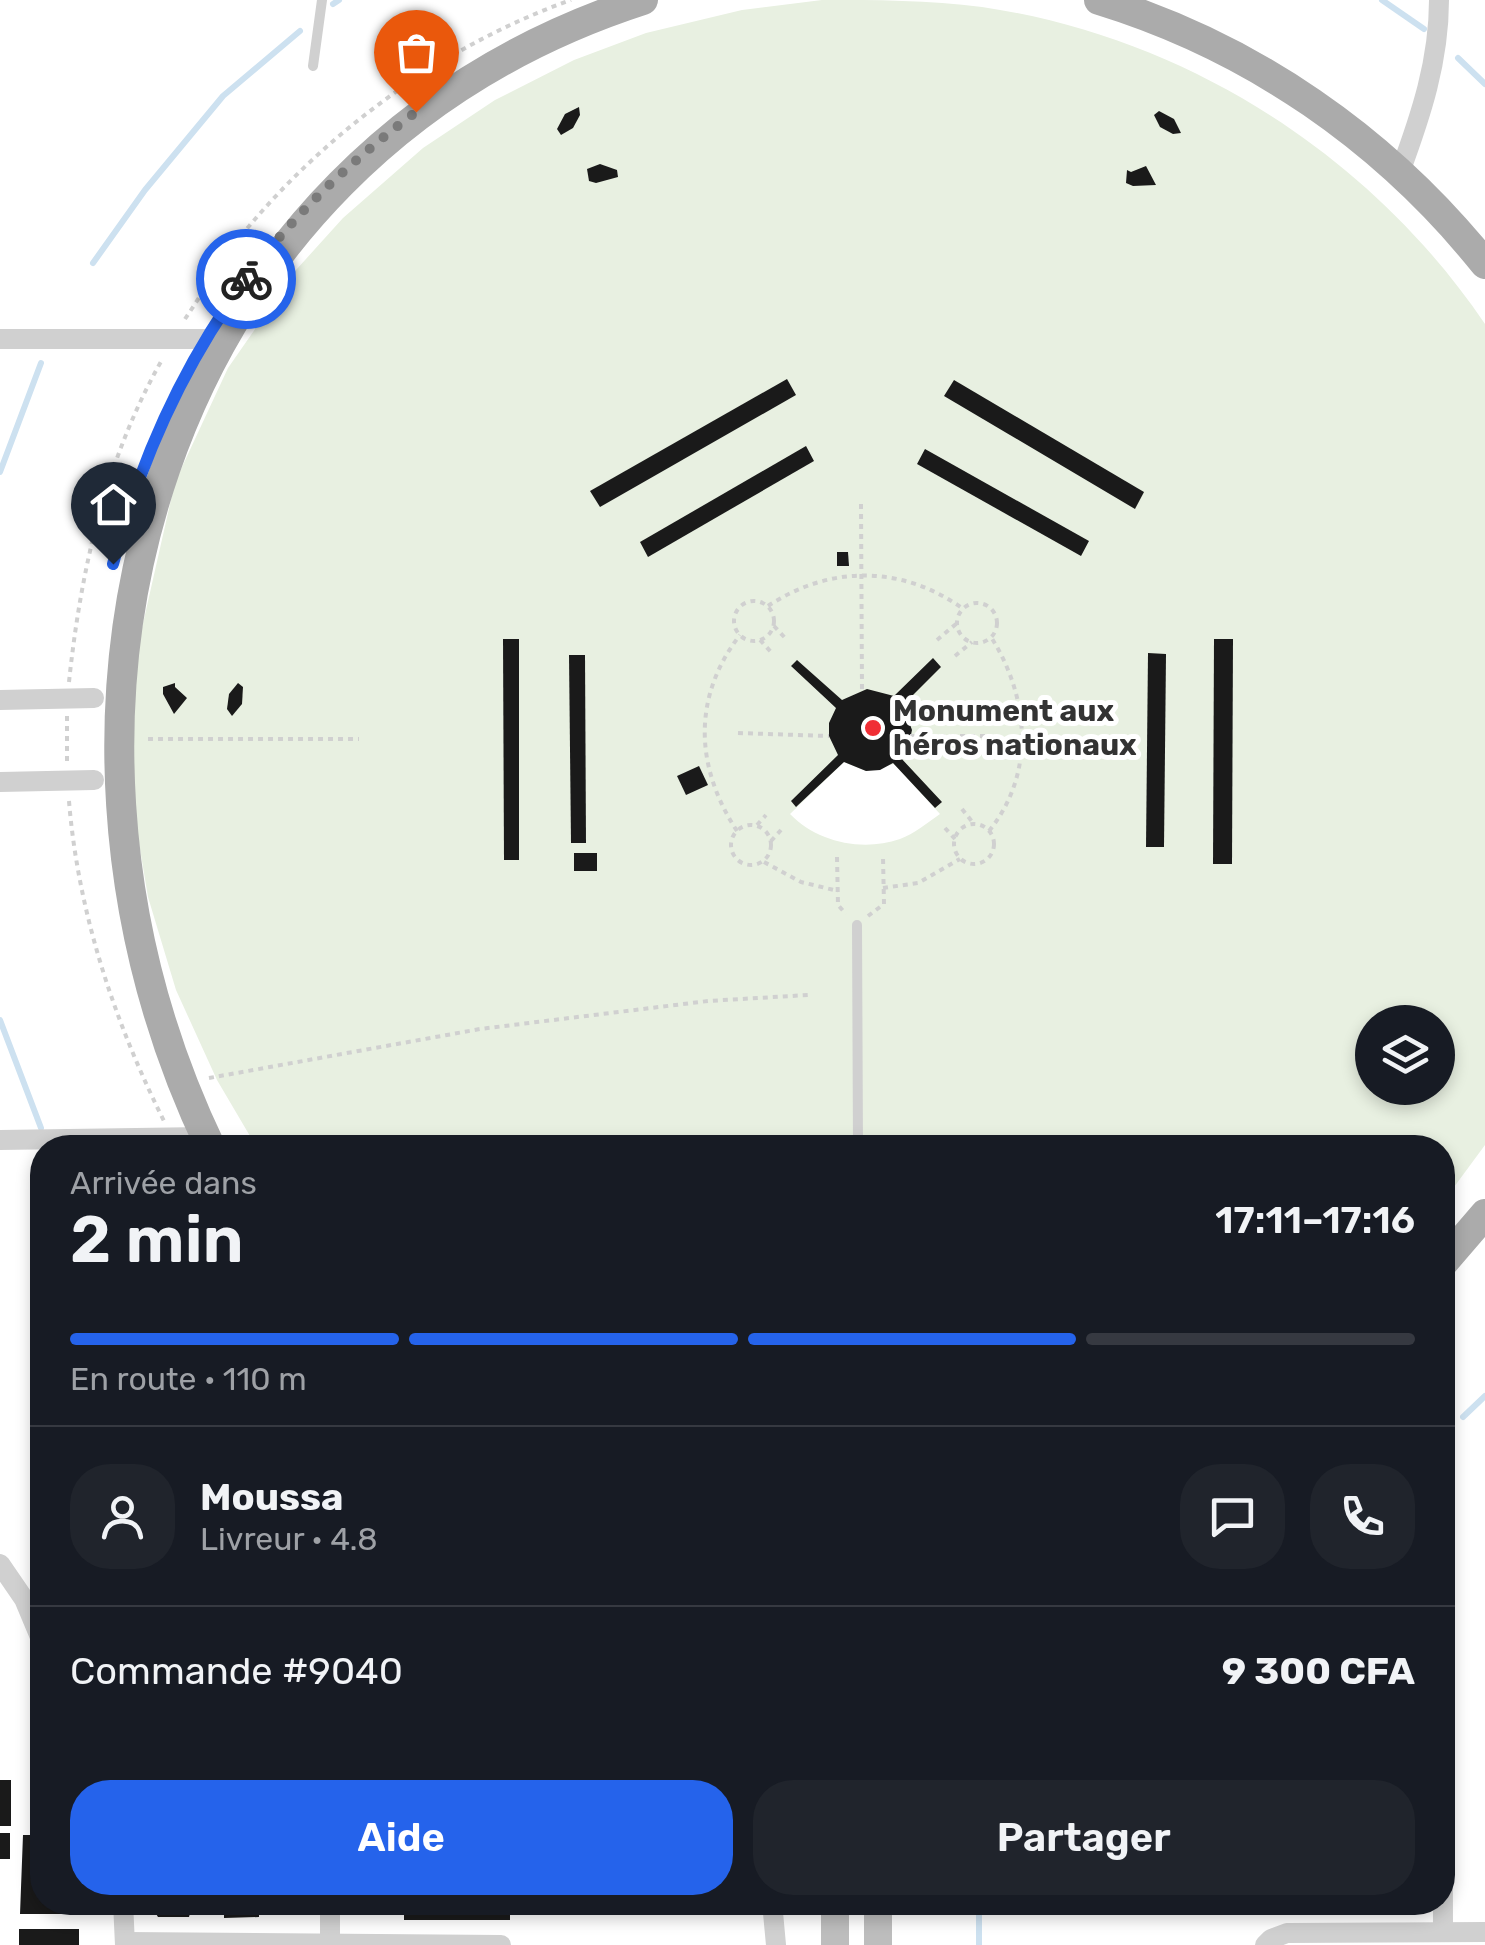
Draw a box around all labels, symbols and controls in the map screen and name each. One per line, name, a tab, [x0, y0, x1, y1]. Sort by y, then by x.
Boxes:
pin	[374, 10, 459, 113]
icon: bag	[389, 25, 444, 80]
courier	[196, 229, 296, 329]
icon: bike	[219, 252, 274, 307]
pin	[71, 462, 156, 565]
icon: home	[86, 477, 141, 532]
place label: Monument aux héros nationaux	[893, 693, 1137, 763]
marker: Monument aux héros nationaux	[862, 717, 884, 739]
map controls	[1355, 1005, 1455, 1105]
button: layers	[1355, 1005, 1455, 1105]
text: Arrivée dans	[70, 1164, 257, 1202]
text: 17:11–17:16	[1215, 1197, 1415, 1243]
text: 2 min	[70, 1201, 244, 1278]
text: En route · 110 m	[70, 1360, 307, 1398]
button: person	[70, 1464, 175, 1569]
button: chat	[1180, 1464, 1285, 1569]
button: phone	[1310, 1464, 1415, 1569]
text: Moussa	[200, 1474, 344, 1520]
text: Livreur · 4.8	[200, 1520, 378, 1558]
text: Commande #9040	[70, 1648, 403, 1694]
text: 9 300 CFA	[1222, 1648, 1415, 1694]
button: Aide	[70, 1780, 733, 1895]
button: Partager	[753, 1780, 1415, 1895]

